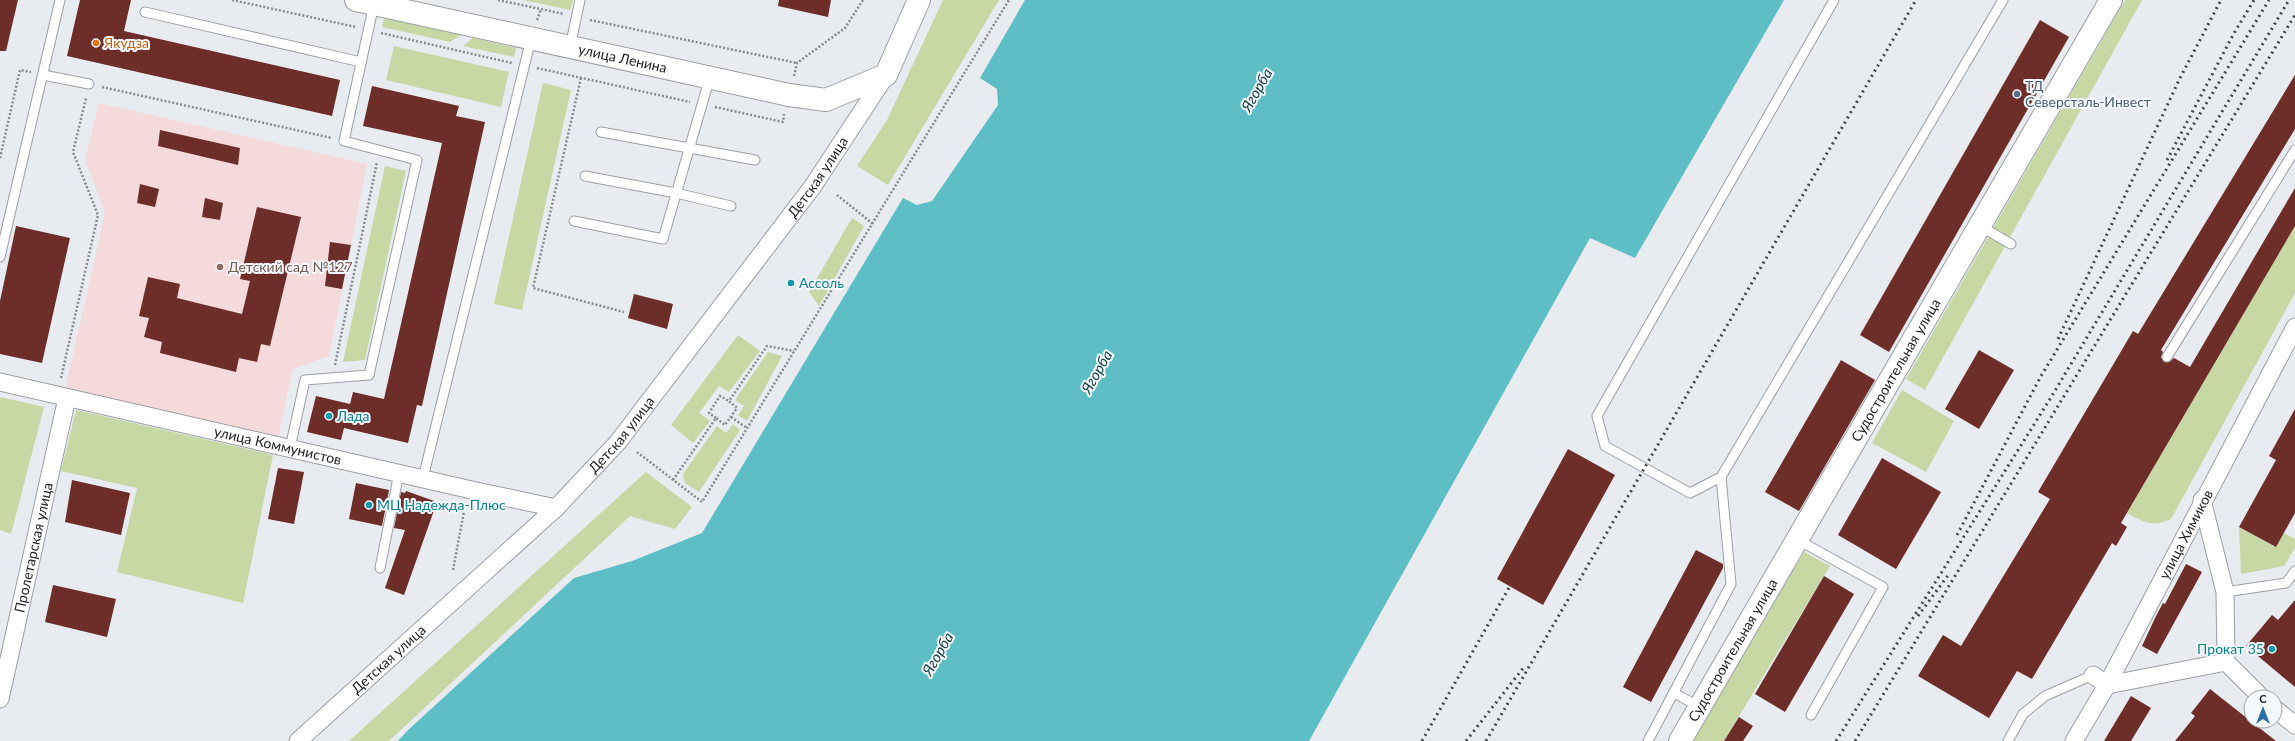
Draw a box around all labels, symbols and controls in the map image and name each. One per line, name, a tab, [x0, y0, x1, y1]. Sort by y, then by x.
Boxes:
place label: Якудза	[103, 34, 149, 51]
marker: Якудза	[91, 38, 101, 48]
street label: улица Ленина	[577, 40, 669, 76]
water label: Ягорба	[1236, 65, 1276, 115]
place label: ТД Северсталь-Инвест	[2025, 77, 2151, 110]
marker: ТД Северсталь-Инвест	[2012, 89, 2022, 99]
street label: Детская улица	[783, 133, 851, 220]
place label: Детский сад №127	[228, 258, 353, 275]
marker: Детский сад №127	[215, 262, 225, 272]
place label: Ассоль	[799, 274, 844, 291]
marker: Ассоль	[786, 278, 796, 288]
street label: Судостроительная улица	[1847, 295, 1943, 444]
water label: Ягорба	[1076, 347, 1116, 397]
street label: Детская улица	[584, 393, 658, 476]
place label: Лада	[336, 407, 370, 424]
marker: Лада	[324, 411, 334, 421]
street label: улица Коммунистов	[213, 422, 343, 468]
street label: Пролетарская улица	[10, 481, 56, 614]
street label: улица Химиков	[2155, 487, 2216, 582]
place label: МЦ Надежда-Плюс	[377, 496, 506, 513]
marker: МЦ Надежда-Плюс	[364, 500, 374, 510]
street label: Судостроительная улица	[1684, 575, 1781, 725]
street label: Детская улица	[347, 621, 429, 697]
water label: Ягорба	[917, 629, 957, 679]
place label: Прокат 35	[2197, 640, 2264, 657]
marker: Прокат 35	[2267, 644, 2277, 654]
north arrow	[2243, 689, 2283, 729]
text: С	[2259, 692, 2267, 705]

